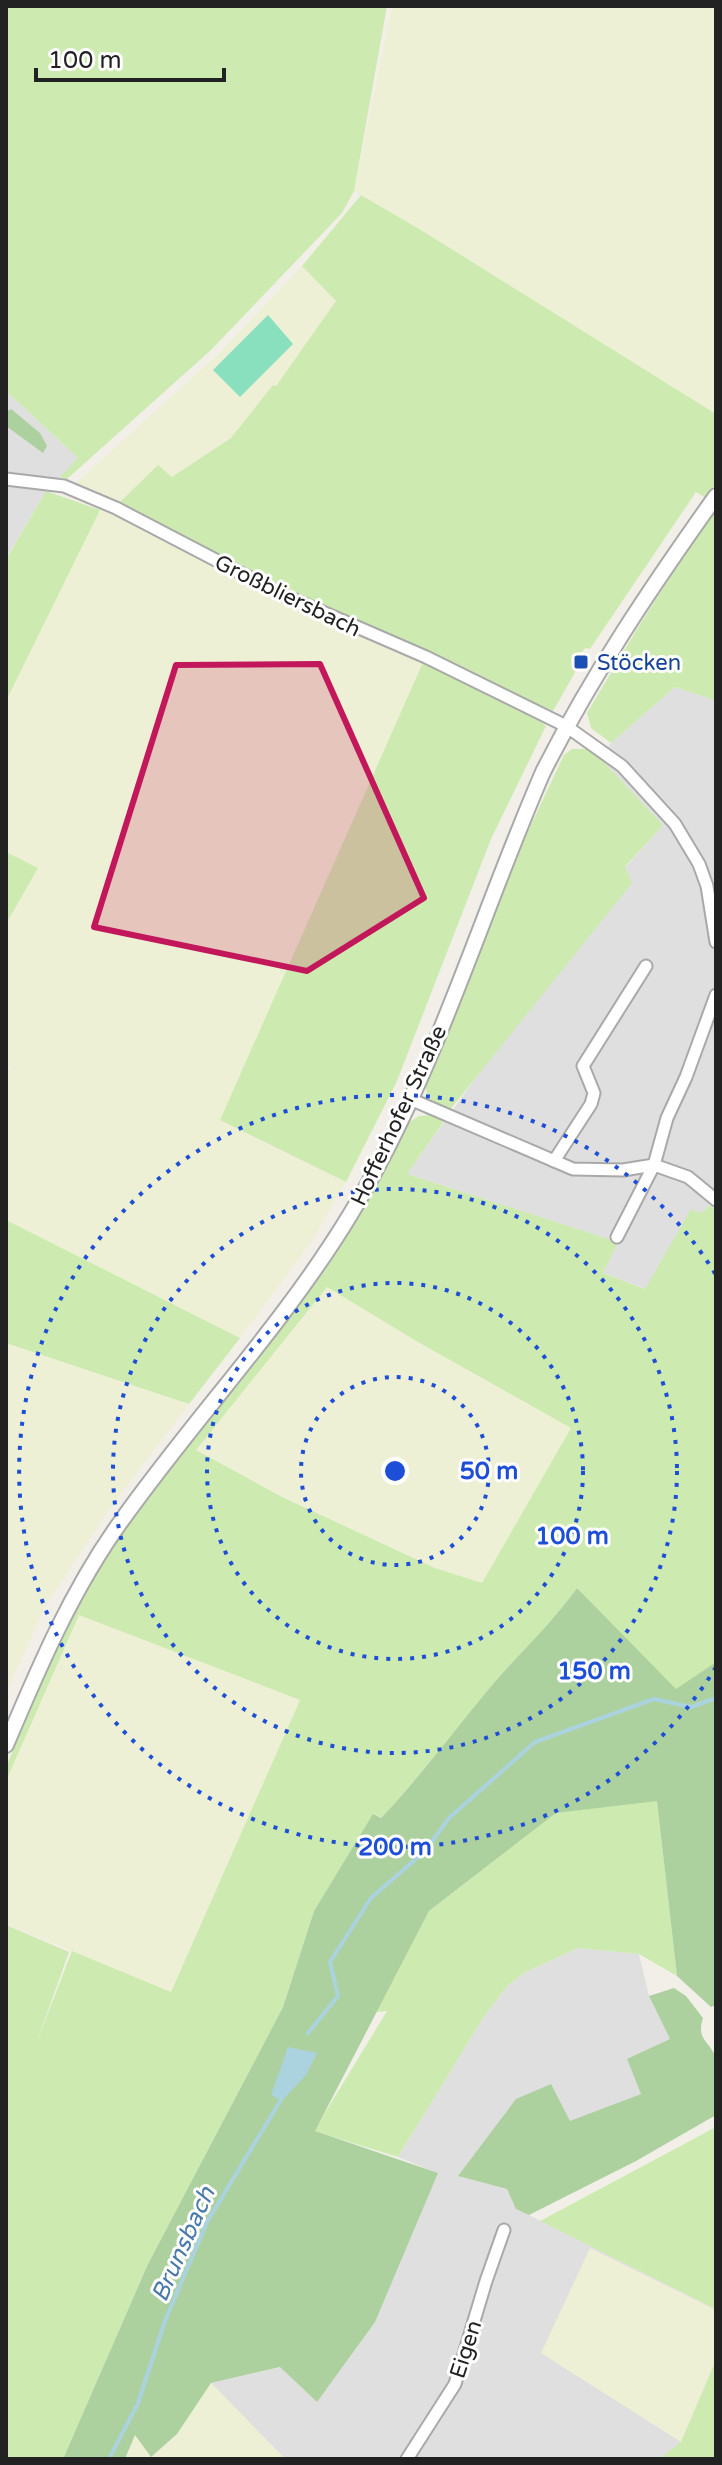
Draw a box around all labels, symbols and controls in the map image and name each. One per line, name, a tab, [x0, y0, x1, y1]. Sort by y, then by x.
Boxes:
scale bar	[36, 32, 224, 82]
text: 100 m	[48, 46, 122, 75]
street label: Großbliersbach	[210, 549, 365, 642]
place label: Stöcken	[597, 650, 681, 676]
marker: Stöcken	[572, 653, 590, 671]
street label: Hofferhofer Straße	[346, 1021, 452, 1210]
centre of rings	[381, 1457, 409, 1485]
text: 50 m	[460, 1457, 518, 1486]
text: 100 m	[535, 1522, 609, 1551]
text: 150 m	[557, 1657, 631, 1686]
text: 200 m	[358, 1833, 432, 1862]
water label: Brunsbach	[145, 2181, 222, 2306]
street label: Eigen	[444, 2317, 487, 2382]

